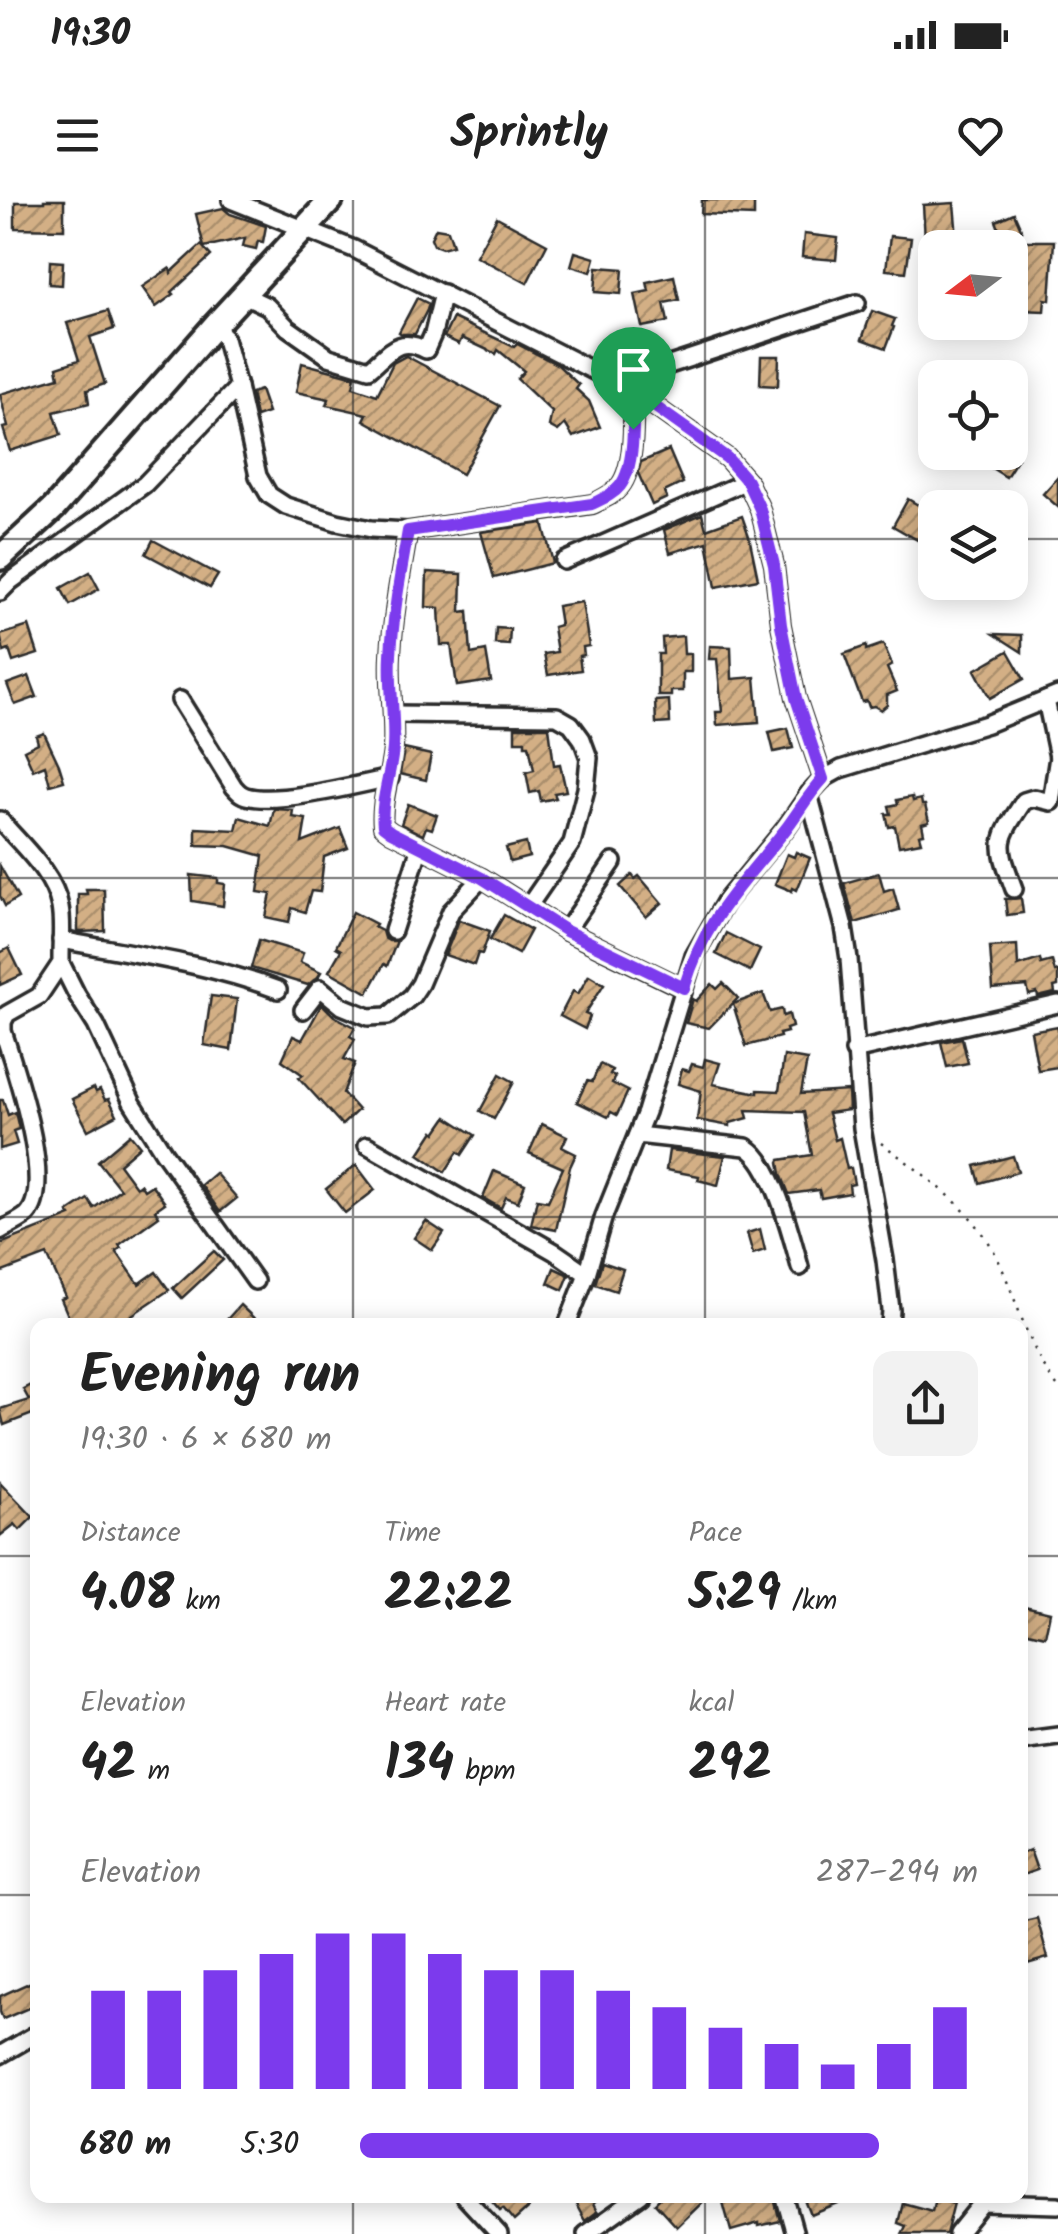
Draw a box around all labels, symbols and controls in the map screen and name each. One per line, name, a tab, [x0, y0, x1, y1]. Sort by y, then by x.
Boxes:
text: 19:30	[50, 5, 130, 65]
text: Sprintly	[450, 99, 608, 171]
icon: menu	[50, 108, 105, 163]
icon: heart	[953, 108, 1008, 163]
north arrow	[918, 230, 1028, 340]
map controls	[918, 230, 1028, 600]
pin	[591, 327, 676, 430]
icon: arrive	[606, 342, 661, 397]
button: locate	[918, 360, 1028, 470]
button: layers	[918, 490, 1028, 600]
text: Evening run	[80, 1334, 360, 1421]
button: share	[873, 1351, 978, 1456]
text: 19:30 · 6 × 680 m	[80, 1415, 332, 1466]
text: Distance	[80, 1511, 181, 1556]
text: Time	[384, 1511, 441, 1556]
text: Pace	[689, 1511, 742, 1556]
text: 4.08	[80, 1556, 174, 1636]
text: 22:22	[384, 1556, 513, 1636]
text: 5:29	[689, 1556, 781, 1636]
text: km	[174, 1579, 221, 1624]
text: /km	[781, 1579, 837, 1624]
text: Elevation	[80, 1681, 186, 1726]
text: Heart rate	[384, 1681, 506, 1726]
text: kcal	[689, 1681, 734, 1726]
text: 42	[80, 1726, 136, 1806]
text: 134	[384, 1726, 454, 1806]
text: 292	[689, 1726, 772, 1806]
text: m	[136, 1749, 170, 1794]
text: bpm	[454, 1749, 516, 1794]
text: Elevation	[80, 1848, 201, 1899]
text: 287–294 m	[816, 1848, 978, 1899]
text: 680 m	[80, 2120, 171, 2171]
text: 5:30	[240, 2120, 299, 2171]

